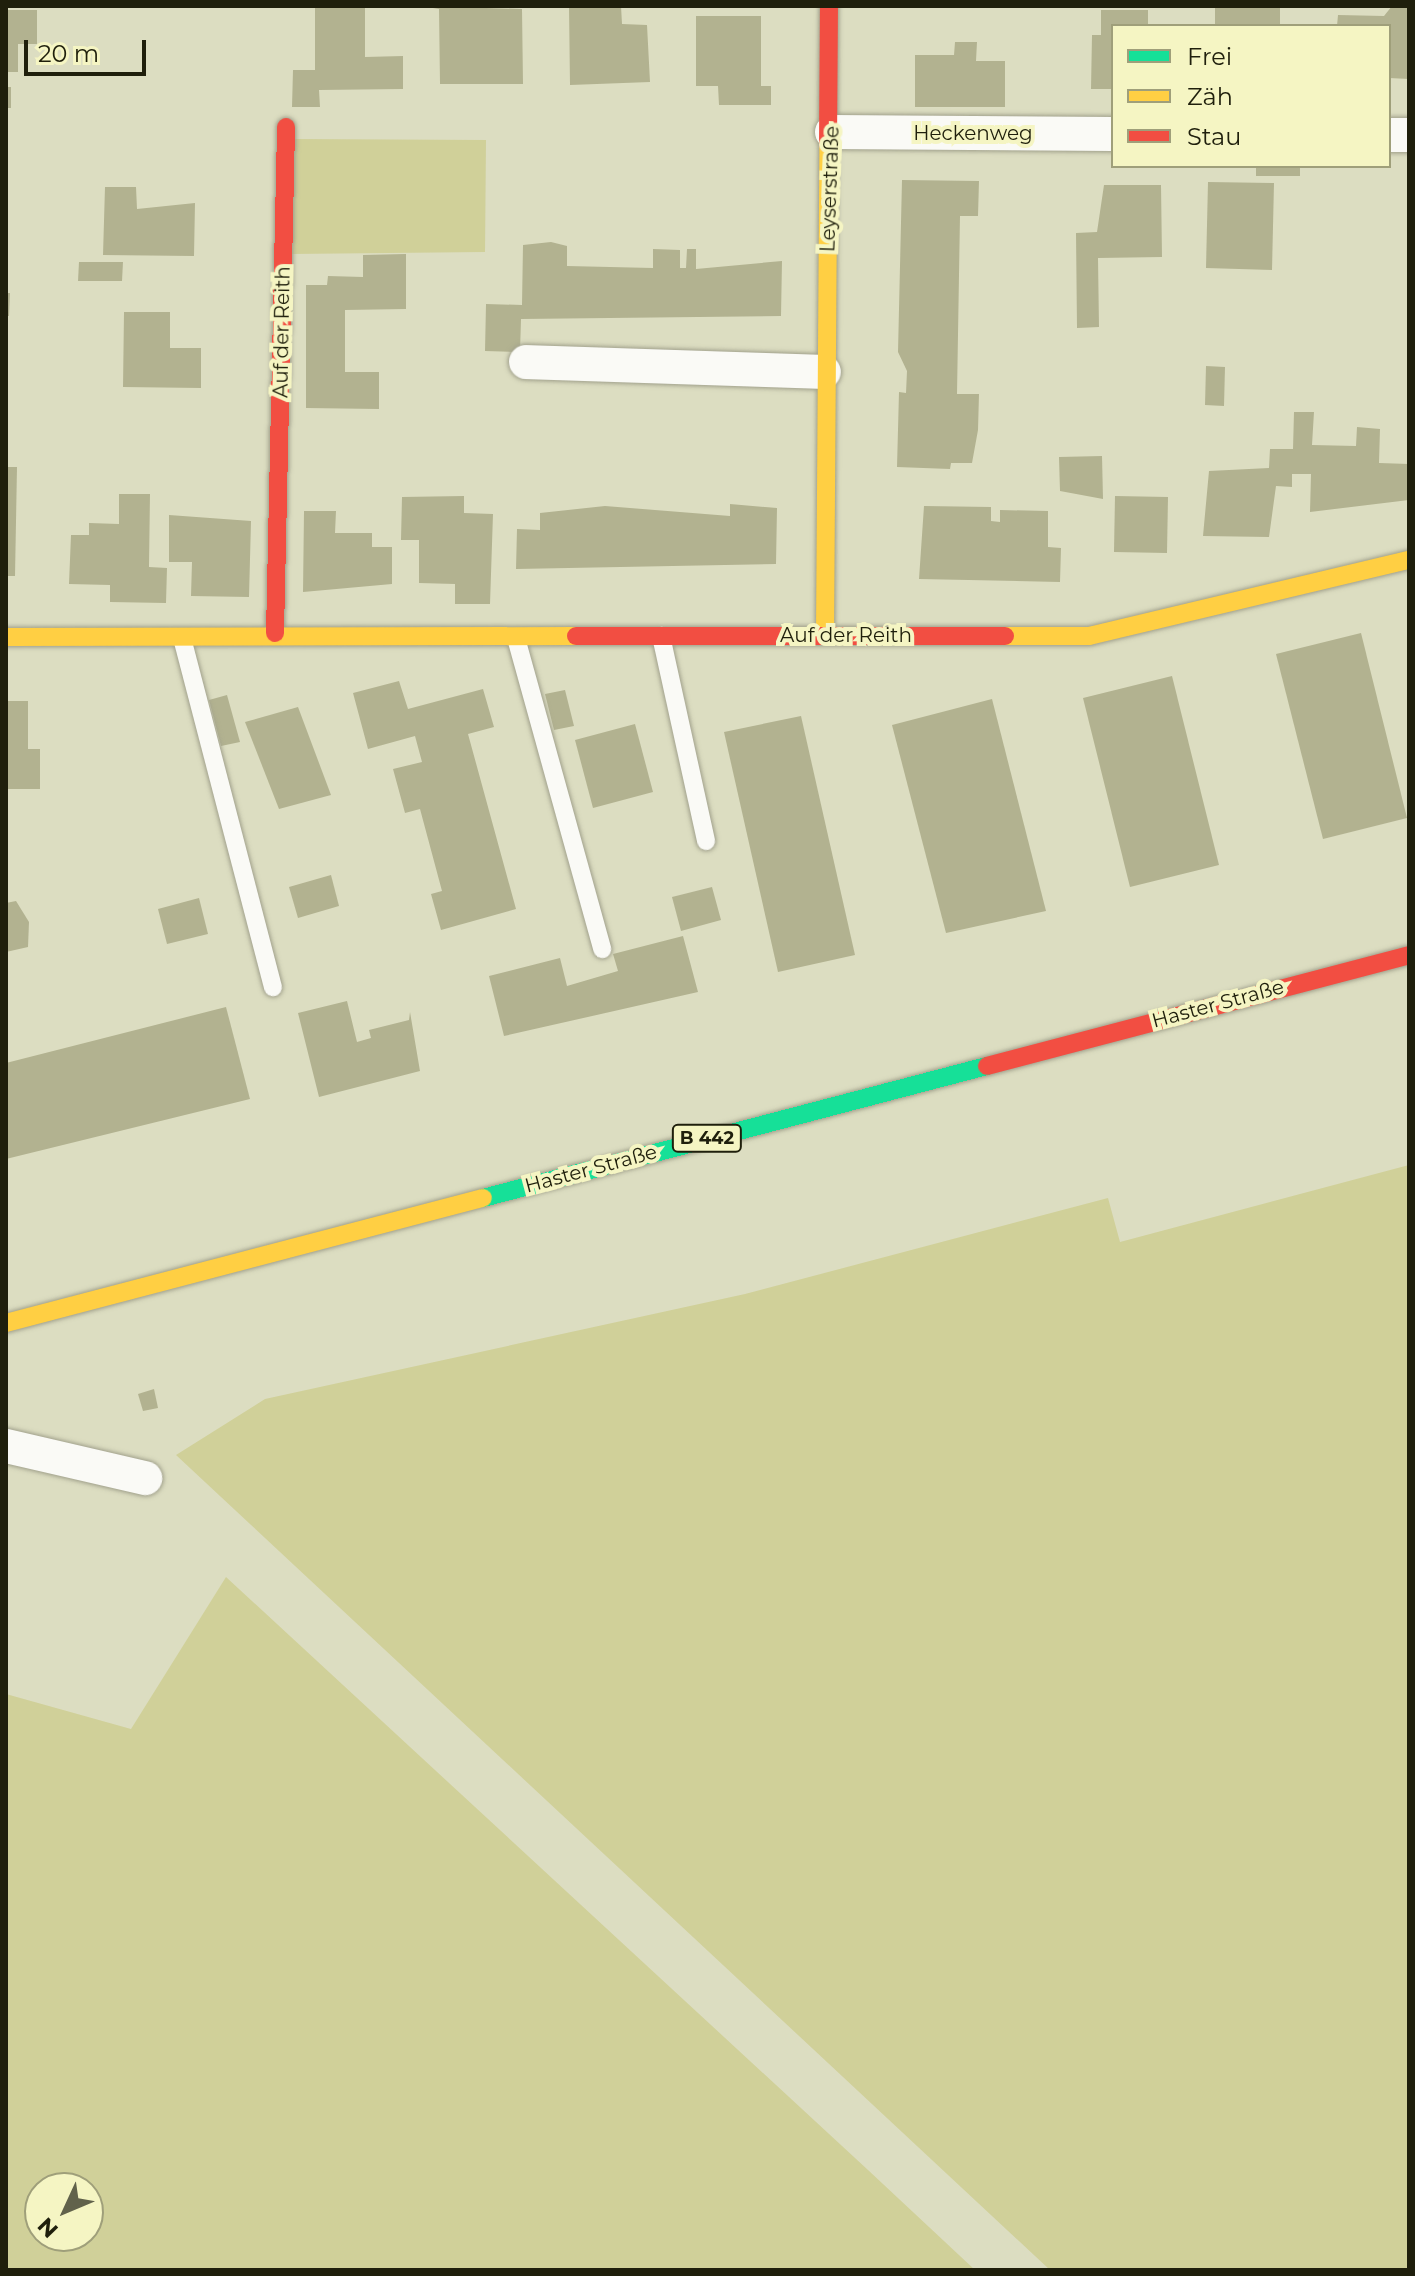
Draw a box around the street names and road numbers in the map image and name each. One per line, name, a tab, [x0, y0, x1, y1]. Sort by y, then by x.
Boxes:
street label: Heckenweg	[913, 121, 1033, 145]
street label: Leyserstraße	[816, 125, 844, 253]
street label: Auf der Reith	[269, 266, 295, 398]
street label: Auf der Reith	[780, 623, 912, 647]
street label: Haster Straße	[1149, 975, 1287, 1033]
road number: B 442	[671, 1124, 743, 1152]
street label: Haster Straße	[522, 1140, 660, 1198]

